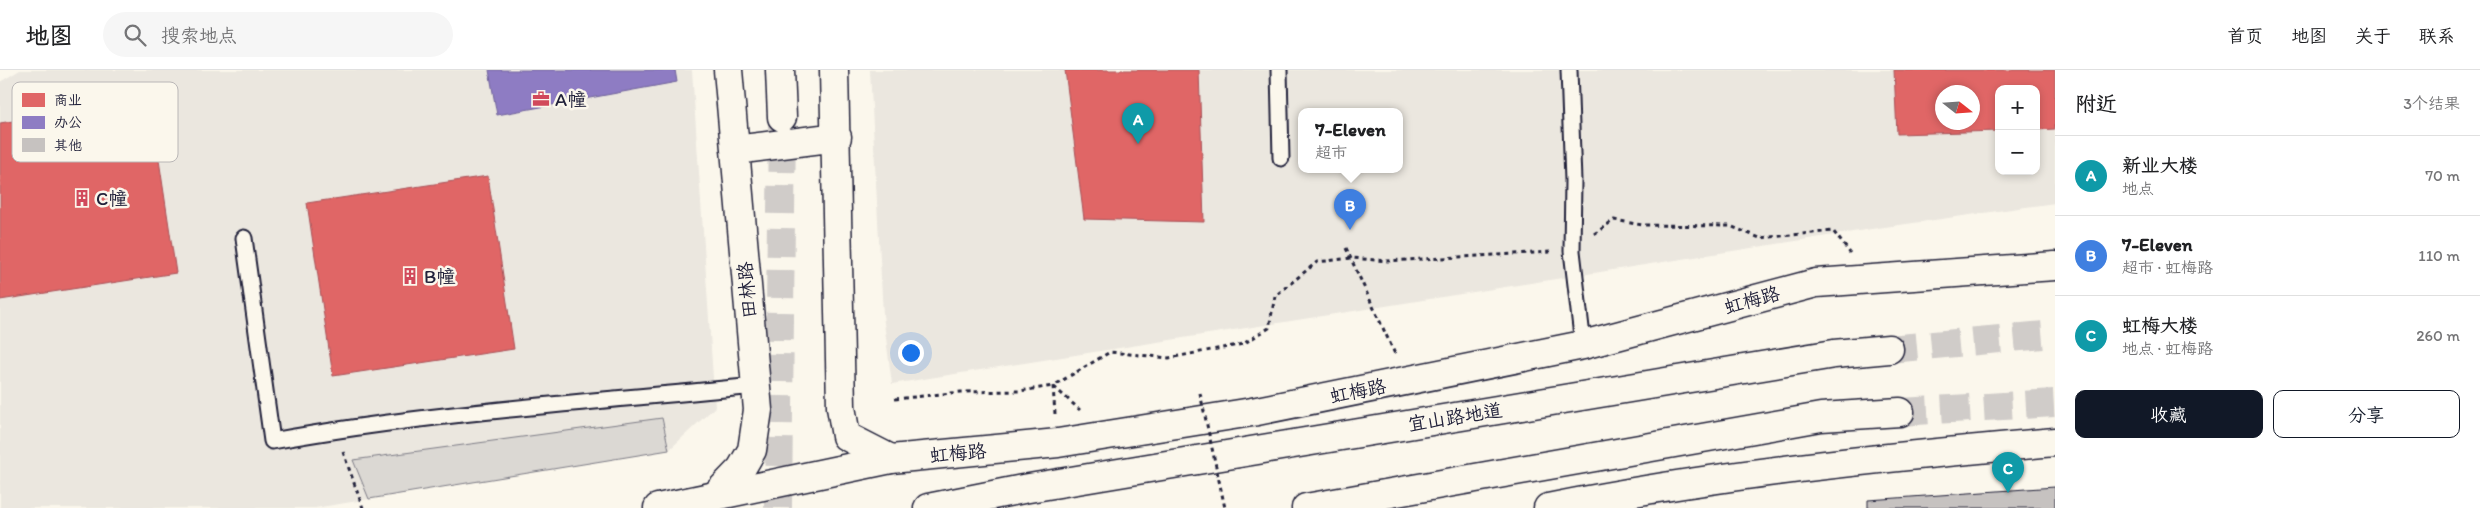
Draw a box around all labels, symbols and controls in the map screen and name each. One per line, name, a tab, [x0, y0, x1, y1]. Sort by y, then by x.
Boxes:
search box	[103, 12, 453, 57]
text: 地图	[25, 21, 73, 50]
icon: search	[121, 21, 149, 49]
text: 搜索地点	[161, 24, 237, 47]
text: 首页	[2227, 25, 2263, 47]
text: 地图	[2291, 25, 2327, 47]
text: 关于	[2355, 25, 2391, 47]
text: 联系	[2419, 25, 2455, 47]
legend	[12, 82, 178, 162]
north arrow	[1935, 85, 1980, 130]
map controls	[1995, 85, 2040, 175]
button: +	[1995, 85, 2040, 130]
place label: A幢	[555, 88, 587, 111]
office icon: A幢	[531, 89, 551, 109]
text: 附近	[2075, 91, 2117, 116]
text: 商业	[54, 92, 82, 109]
text: 3个结果	[2403, 94, 2460, 113]
pin: A	[1122, 103, 1154, 144]
popup	[1298, 108, 1403, 173]
text: 办公	[54, 114, 82, 131]
text: 7-Eleven	[1315, 118, 1386, 141]
button: −	[1995, 130, 2040, 175]
text: 其他	[54, 137, 82, 154]
text: 超市	[1315, 143, 1347, 162]
text: 新业大楼	[2122, 154, 2198, 177]
text: A	[2086, 166, 2096, 185]
text: 70 m	[2425, 166, 2460, 185]
text: 地点	[2122, 179, 2154, 198]
place label: C幢	[96, 187, 128, 210]
building icon: C幢	[72, 188, 92, 208]
pin: B	[1334, 189, 1366, 230]
text: 7-Eleven	[2122, 233, 2193, 256]
text: B	[2086, 246, 2096, 265]
text: 110 m	[2418, 246, 2460, 265]
text: 超市 · 虹梅路	[2122, 258, 2213, 277]
street label: 田林路	[733, 261, 761, 319]
place label: B幢	[424, 265, 456, 288]
building icon: B幢	[400, 266, 420, 286]
street label: 虹梅路	[1721, 282, 1783, 318]
text: 虹梅大楼	[2122, 314, 2198, 337]
text: C	[2086, 326, 2096, 345]
text: 260 m	[2416, 326, 2460, 345]
text: 地点 · 虹梅路	[2122, 339, 2213, 358]
your location	[898, 340, 924, 366]
street label: 虹梅路	[1328, 374, 1388, 408]
button: 收藏	[2075, 390, 2263, 438]
button: 分享	[2273, 390, 2460, 438]
street label: 宜山路地道	[1406, 398, 1504, 436]
street label: 虹梅路	[929, 439, 987, 467]
pin: C	[1992, 452, 2024, 493]

